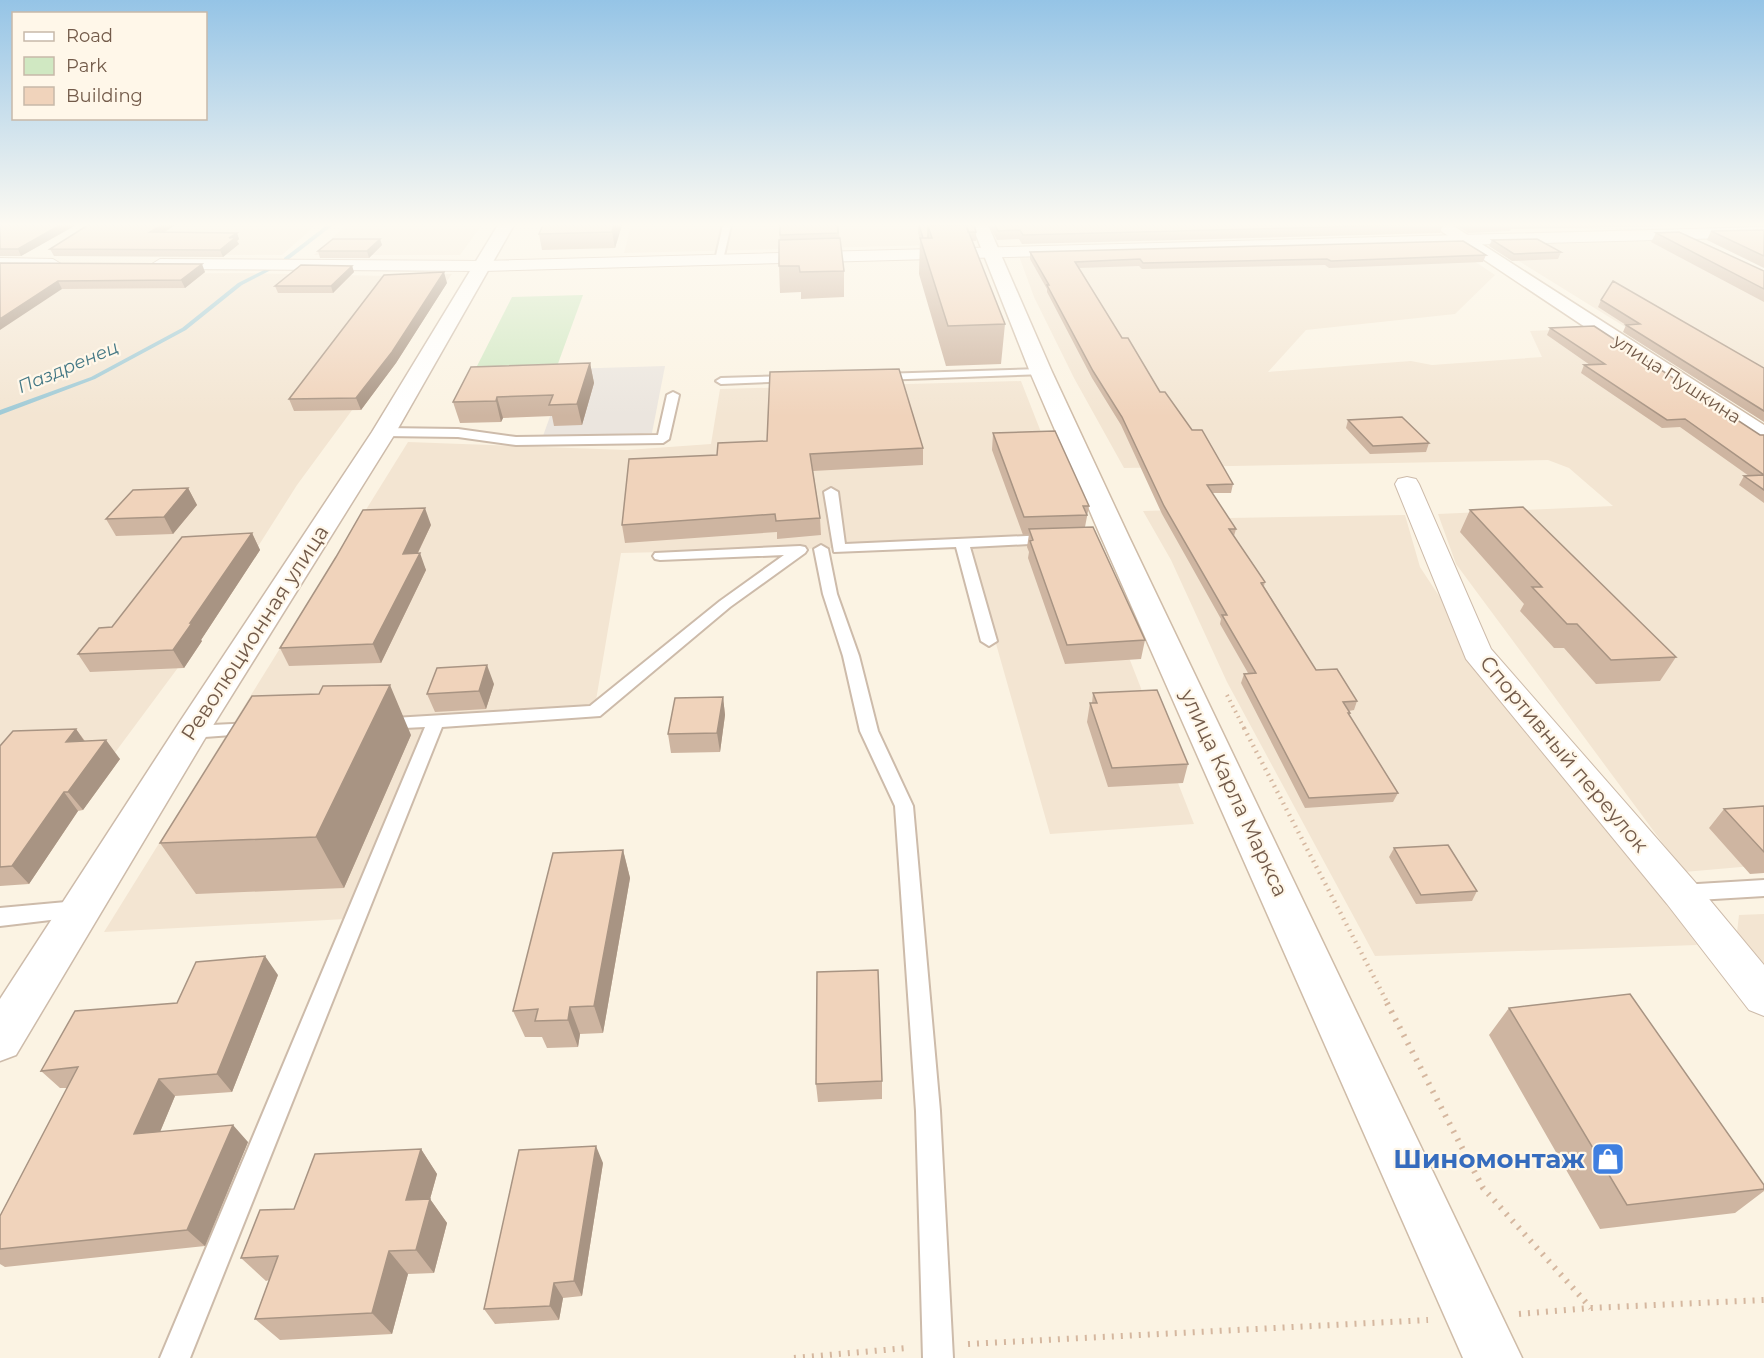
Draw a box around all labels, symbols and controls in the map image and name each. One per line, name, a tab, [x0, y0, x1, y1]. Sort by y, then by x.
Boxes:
legend	[12, 12, 207, 120]
text: Road	[66, 25, 113, 47]
text: Park	[66, 55, 107, 77]
text: Building	[66, 85, 143, 107]
street label: улица Пушкина	[1608, 329, 1745, 429]
water label: Паздренец	[14, 336, 122, 398]
street label: Революционная улица	[176, 520, 334, 745]
street label: Спортивный переулок	[1475, 650, 1654, 857]
street label: улица Карла Маркса	[1175, 684, 1294, 900]
shop icon: Шиномонтаж	[1590, 1141, 1626, 1177]
place label: Шиномонтаж	[1393, 1143, 1585, 1175]

